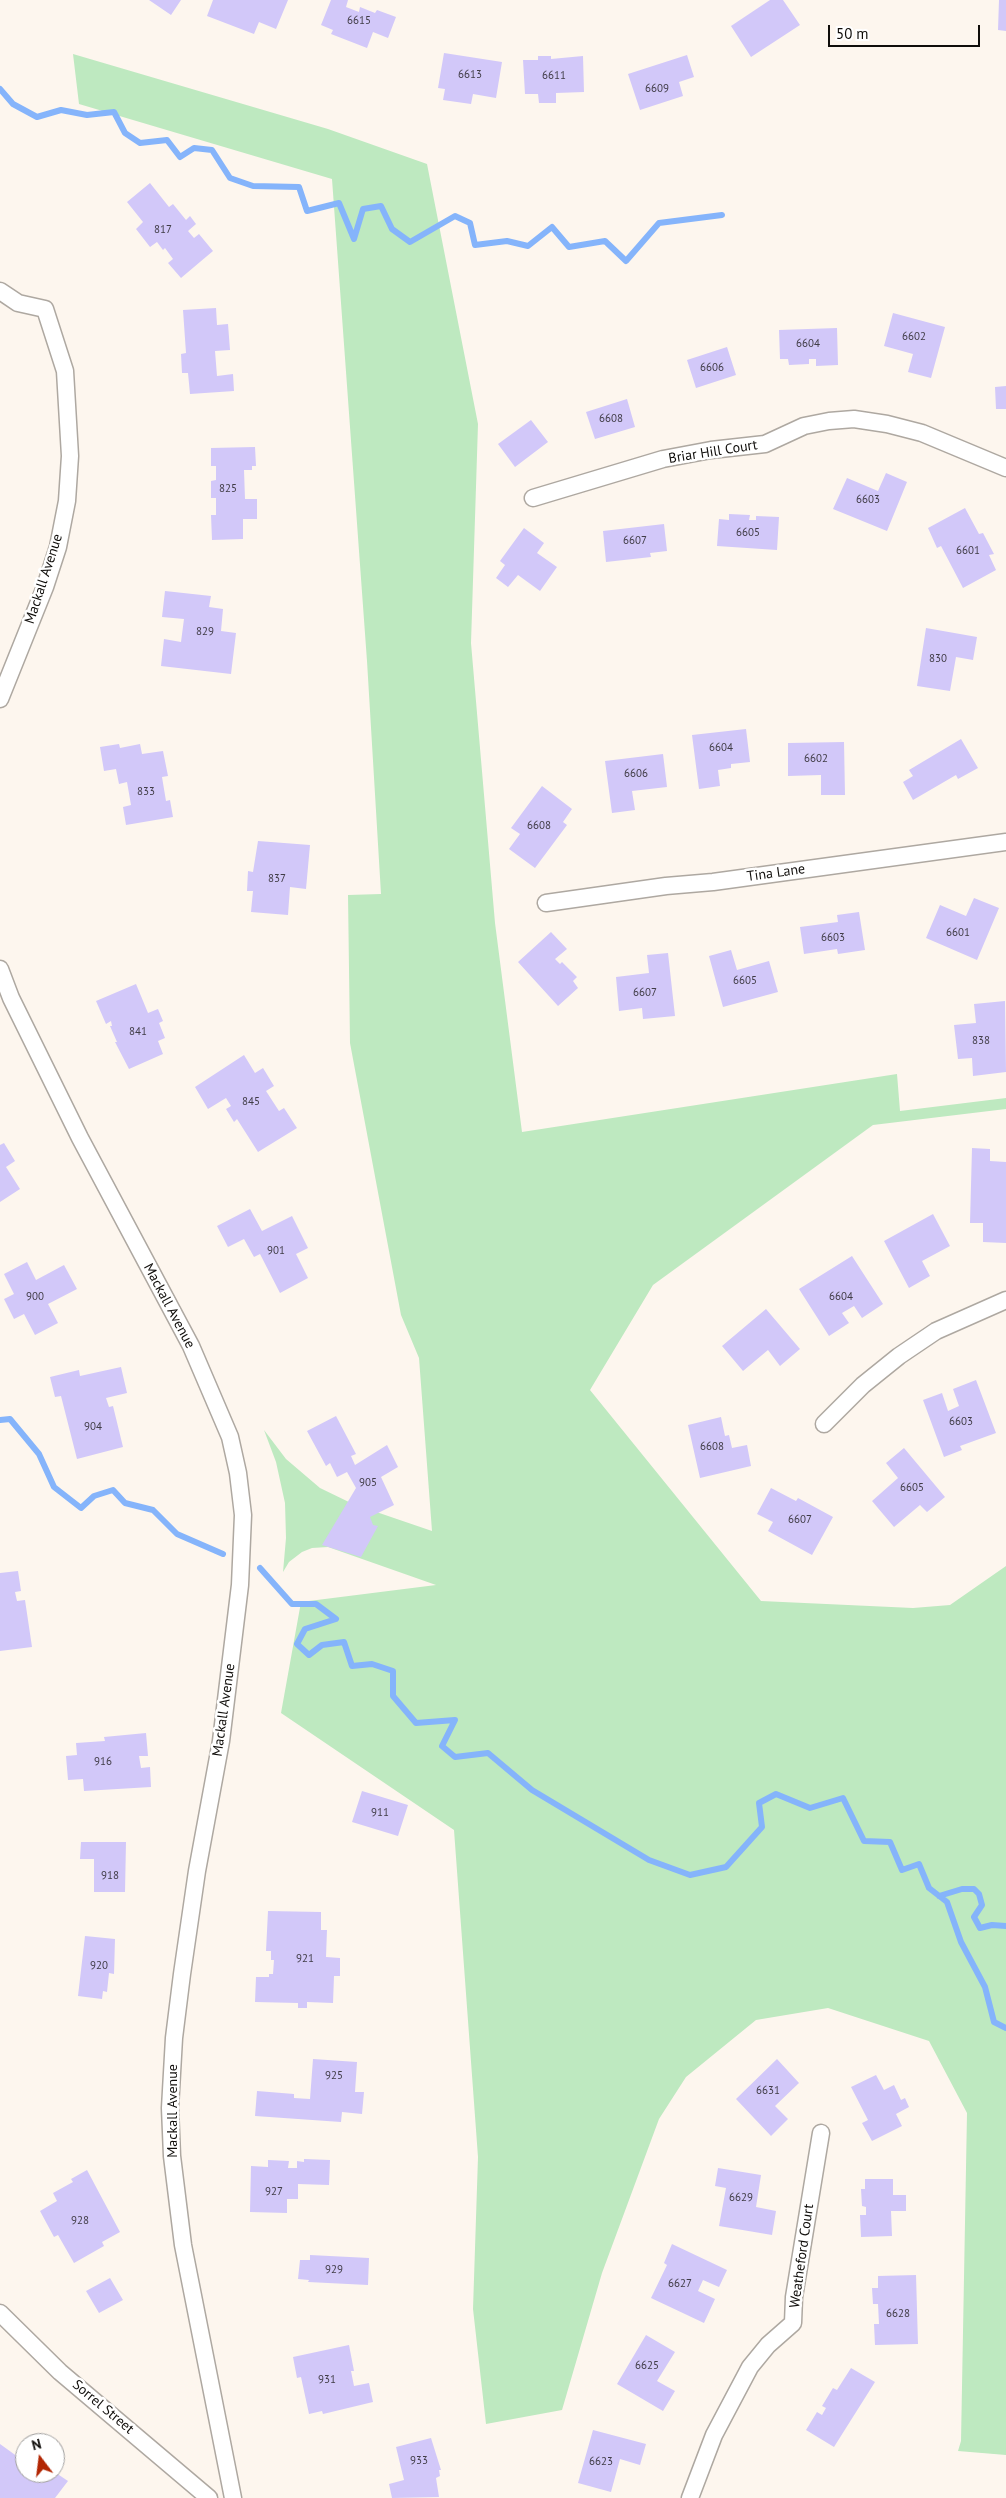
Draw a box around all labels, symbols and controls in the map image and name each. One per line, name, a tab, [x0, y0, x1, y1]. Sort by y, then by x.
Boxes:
house number: 6615	[347, 14, 371, 28]
scale bar	[831, 15, 984, 47]
text: 50 m	[836, 24, 869, 43]
house number: 6613	[458, 68, 482, 82]
house number: 6611	[542, 69, 566, 83]
house number: 6609	[645, 82, 669, 96]
house number: 817	[154, 223, 172, 237]
house number: 6602	[902, 330, 926, 344]
house number: 6604	[796, 337, 820, 351]
house number: 6606	[700, 361, 724, 375]
house number: 6608	[599, 412, 623, 426]
street label: Briar Hill Court	[667, 437, 759, 467]
house number: 825	[219, 482, 237, 496]
house number: 6603	[856, 493, 880, 507]
house number: 6605	[736, 526, 760, 540]
street label: Mackall Avenue	[22, 532, 66, 626]
house number: 6607	[623, 534, 647, 548]
house number: 6601	[956, 544, 980, 558]
house number: 829	[196, 625, 214, 639]
house number: 830	[929, 652, 947, 666]
house number: 6604	[709, 741, 733, 755]
house number: 6602	[804, 752, 828, 766]
house number: 6606	[624, 767, 648, 781]
house number: 833	[137, 785, 155, 799]
house number: 6608	[527, 819, 551, 833]
street label: Tina Lane	[746, 861, 806, 885]
house number: 837	[268, 872, 286, 886]
house number: 6601	[946, 926, 970, 940]
house number: 6603	[821, 931, 845, 945]
house number: 6605	[733, 974, 757, 988]
house number: 6607	[633, 986, 657, 1000]
house number: 841	[129, 1025, 147, 1039]
house number: 838	[972, 1034, 990, 1048]
house number: 845	[242, 1095, 260, 1109]
house number: 901	[267, 1244, 285, 1258]
street label: Mackall Avenue	[140, 1261, 198, 1351]
house number: 900	[26, 1290, 44, 1304]
house number: 6604	[829, 1290, 853, 1304]
house number: 6603	[949, 1415, 973, 1429]
house number: 904	[84, 1420, 102, 1434]
house number: 6608	[700, 1440, 724, 1454]
house number: 905	[359, 1476, 377, 1490]
house number: 6605	[900, 1481, 924, 1495]
house number: 6607	[788, 1513, 812, 1527]
street label: Mackall Avenue	[209, 1662, 239, 1758]
house number: 916	[94, 1755, 112, 1769]
house number: 911	[371, 1806, 389, 1820]
house number: 918	[101, 1869, 119, 1883]
house number: 921	[296, 1952, 314, 1966]
house number: 920	[90, 1959, 108, 1973]
street label: Mackall Avenue	[165, 2064, 181, 2158]
house number: 925	[325, 2069, 343, 2083]
house number: 6631	[756, 2084, 780, 2098]
house number: 927	[265, 2185, 283, 2199]
house number: 6629	[729, 2191, 753, 2205]
street label: Weatheford Court	[786, 2203, 818, 2309]
house number: 928	[71, 2214, 89, 2228]
house number: 929	[325, 2263, 343, 2277]
house number: 6627	[668, 2277, 692, 2291]
house number: 6628	[886, 2307, 910, 2321]
house number: 6625	[635, 2359, 659, 2373]
house number: 931	[318, 2373, 336, 2387]
street label: Sorrel Street	[69, 2376, 137, 2438]
north arrow	[15, 2433, 65, 2483]
text: N	[30, 2435, 43, 2454]
house number: 933	[410, 2454, 428, 2468]
house number: 6623	[589, 2455, 613, 2469]

